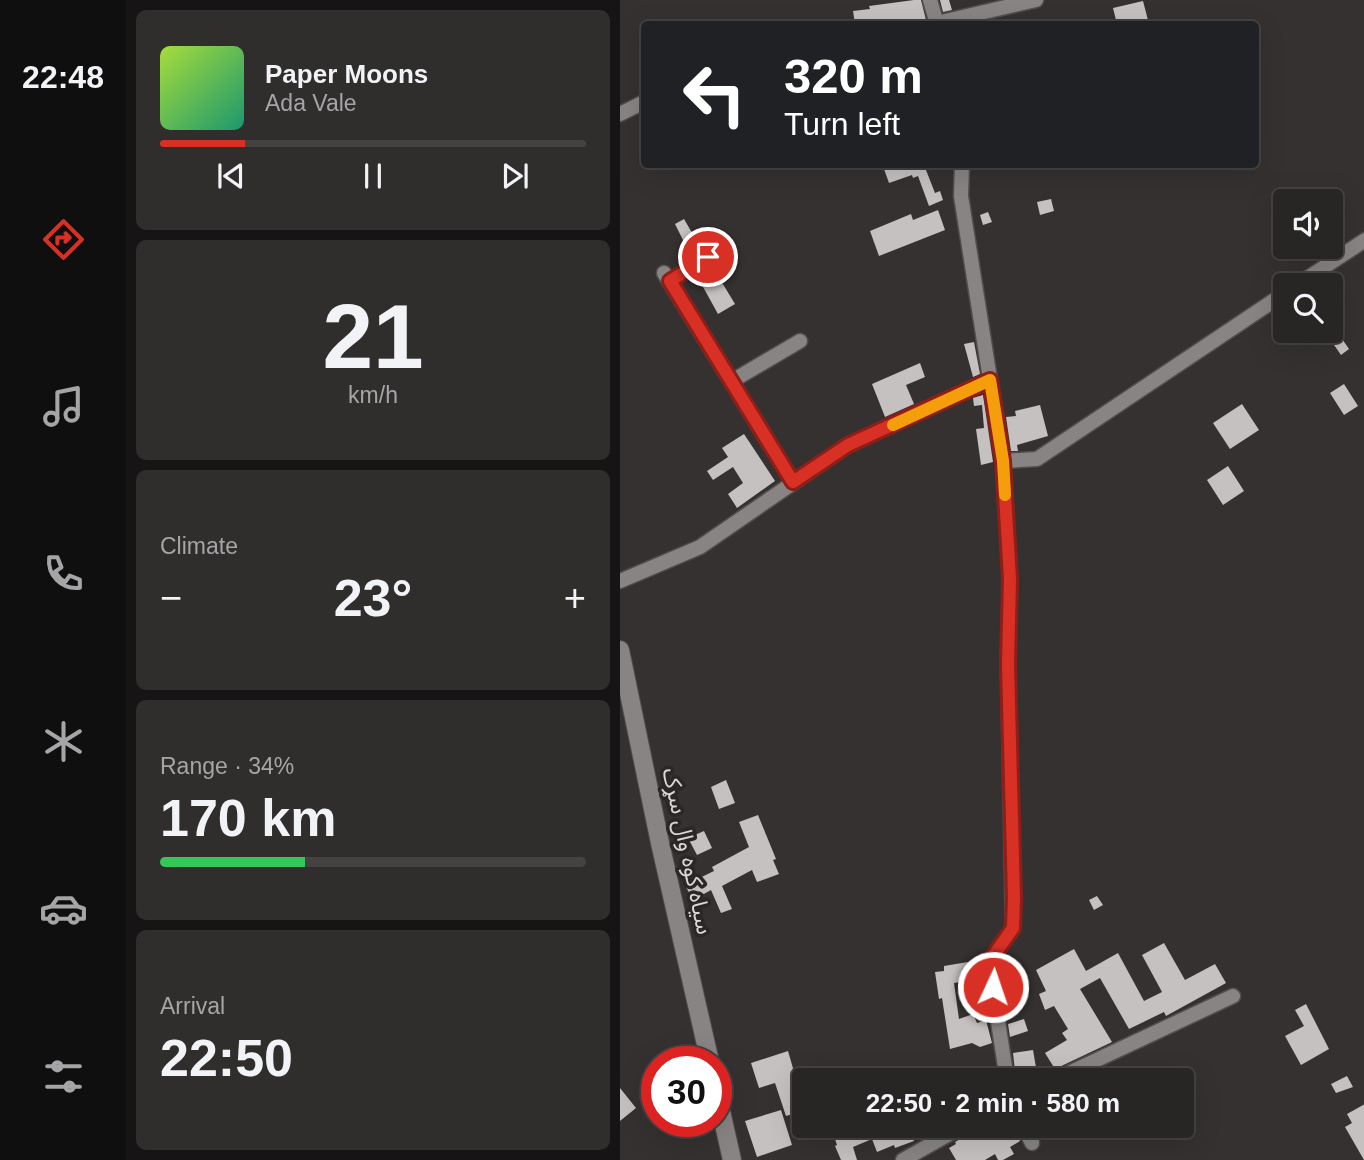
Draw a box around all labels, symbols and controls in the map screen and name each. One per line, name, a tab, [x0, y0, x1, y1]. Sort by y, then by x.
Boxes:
icon: left	[669, 49, 760, 140]
text: 320 m	[784, 49, 923, 103]
text: 22:48	[22, 59, 104, 95]
text: Paper Moons	[265, 59, 428, 89]
text: Ada Vale	[265, 90, 357, 116]
text: Turn left	[784, 106, 900, 142]
icon: previous	[212, 157, 250, 195]
icon: pause	[354, 157, 392, 195]
icon: next	[496, 157, 534, 195]
map controls	[1273, 189, 1343, 343]
button: sound	[1273, 189, 1343, 259]
icon: directions	[39, 215, 88, 264]
pin	[678, 227, 738, 287]
icon: arrive	[689, 238, 727, 276]
button: search	[1273, 273, 1343, 343]
text: 21	[322, 286, 424, 387]
icon: music	[39, 382, 88, 431]
text: km/h	[348, 382, 398, 408]
text: Climate	[160, 533, 238, 559]
icon: phone	[39, 549, 88, 598]
text: 23°	[334, 569, 412, 627]
text: −	[160, 577, 182, 619]
text: +	[564, 577, 586, 619]
icon: climate	[39, 717, 88, 766]
text: Range · 34%	[160, 753, 294, 779]
street label: سیاه کوه وال سړک	[657, 765, 718, 937]
text: 170 km	[160, 789, 336, 847]
icon: car	[39, 884, 88, 933]
position arrow	[956, 950, 1030, 1024]
text: Arrival	[160, 993, 225, 1019]
text: 22:50	[160, 1029, 293, 1087]
speed limit sign: 30	[641, 1046, 732, 1137]
icon: filters	[39, 1052, 88, 1101]
text: 22:50 · 2 min · 580 m	[866, 1088, 1120, 1118]

